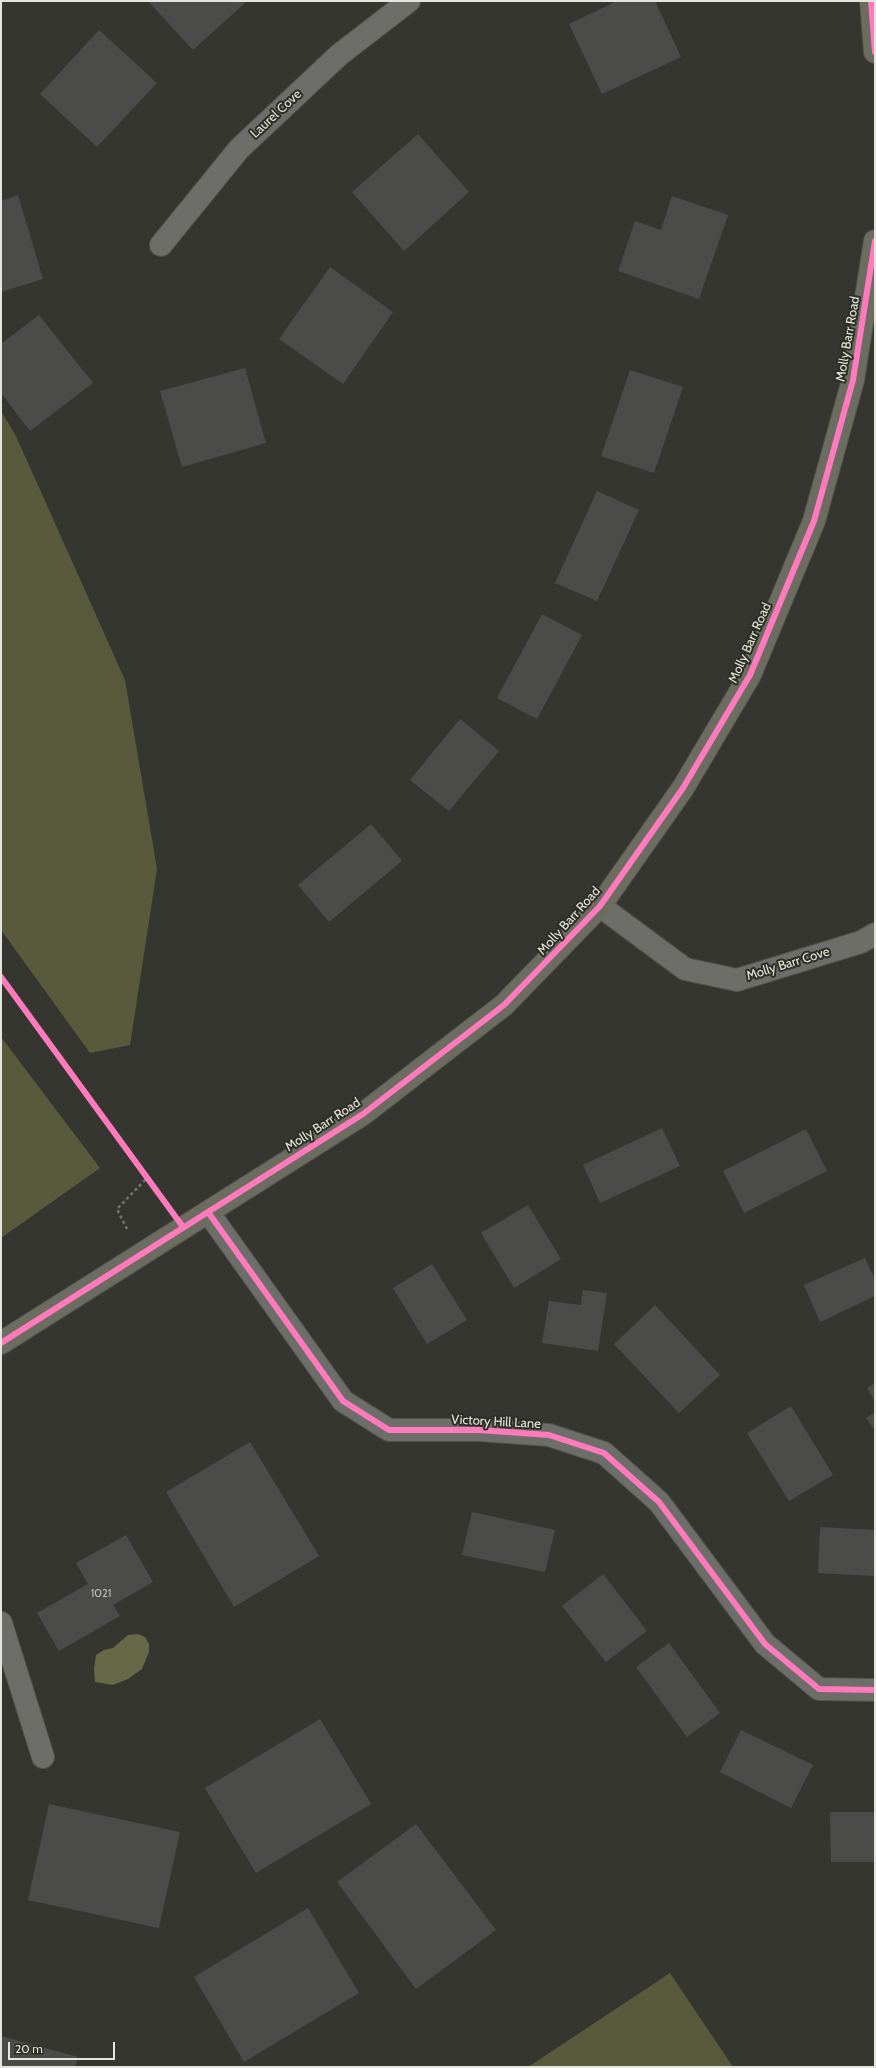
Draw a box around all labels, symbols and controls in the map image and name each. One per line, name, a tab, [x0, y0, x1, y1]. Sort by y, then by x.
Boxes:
street label: Laurel Cove	[247, 86, 305, 142]
street label: Molly Barr Road	[833, 295, 863, 383]
street label: Molly Barr Road	[725, 600, 775, 686]
street label: Molly Barr Road	[534, 884, 604, 958]
street label: Molly Barr Cove	[745, 944, 831, 984]
street label: Molly Barr Road	[283, 1095, 363, 1155]
street label: Victory Hill Lane	[451, 1412, 541, 1432]
house number: 1021	[91, 1587, 111, 1601]
scale bar	[10, 2034, 117, 2060]
text: 20 m	[15, 2041, 43, 2056]

